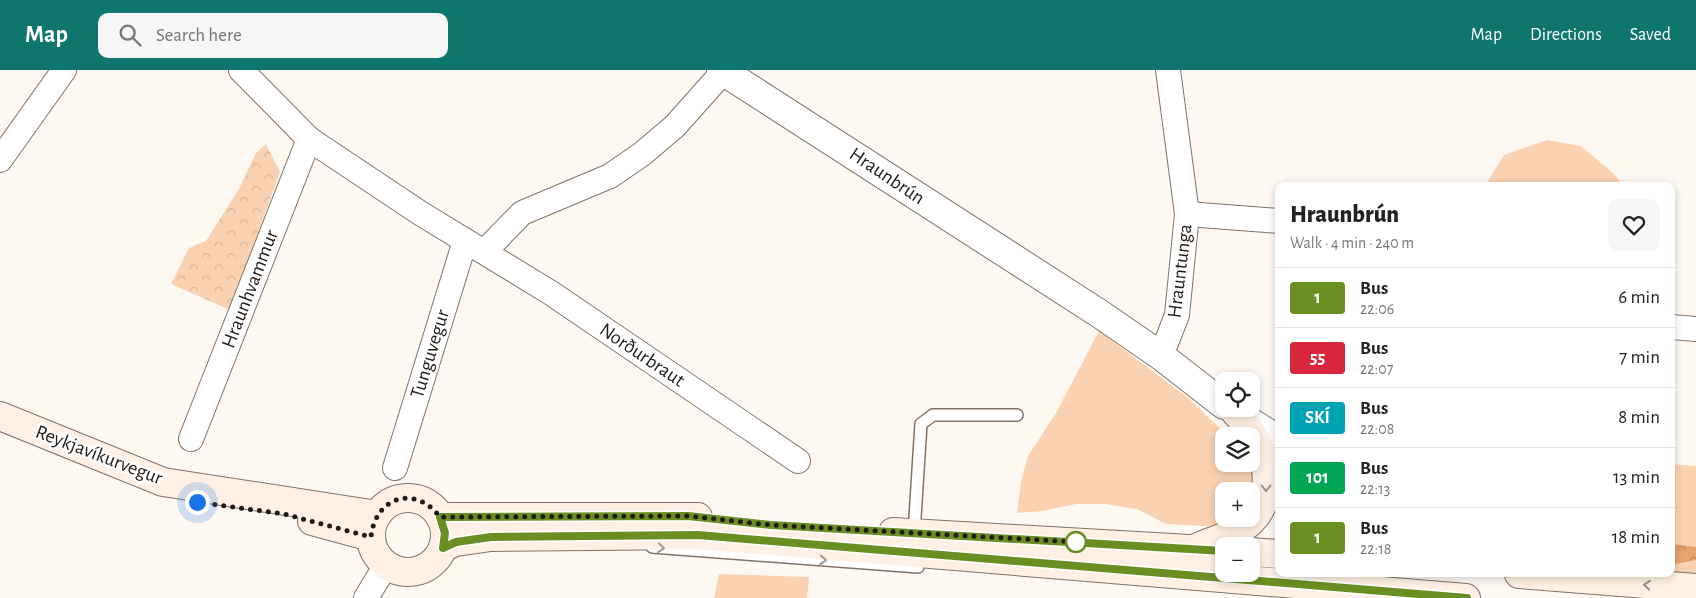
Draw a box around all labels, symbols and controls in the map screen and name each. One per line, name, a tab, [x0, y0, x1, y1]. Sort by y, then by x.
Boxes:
search box	[98, 13, 448, 58]
icon: search	[116, 21, 144, 49]
text: Map	[25, 23, 68, 47]
text: Search here	[156, 26, 242, 45]
text: Map	[1471, 26, 1502, 44]
text: Directions	[1530, 26, 1602, 44]
text: Saved	[1630, 26, 1671, 44]
street label: Hraunbrún	[846, 144, 928, 208]
button: heart	[1608, 199, 1660, 251]
text: Hraunbrún	[1290, 203, 1399, 227]
street label: Hrauntunga	[1164, 223, 1196, 319]
street label: Hraunhvammur	[218, 227, 282, 351]
text: Walk · 4 min · 240 m	[1290, 235, 1414, 251]
text: Bus	[1360, 279, 1388, 298]
text: 6 min	[1618, 288, 1660, 307]
text: 1	[1314, 289, 1321, 307]
text: 22:06	[1360, 301, 1394, 317]
street label: Tunguvegur	[407, 307, 453, 401]
street label: Norðurbraut	[596, 319, 689, 391]
text: Bus	[1360, 339, 1388, 358]
text: 7 min	[1619, 348, 1660, 367]
text: 55	[1310, 349, 1325, 367]
text: 22:07	[1360, 361, 1393, 377]
map controls	[1215, 372, 1260, 582]
button: locate	[1215, 372, 1260, 417]
text: Bus	[1360, 399, 1388, 418]
text: 8 min	[1618, 408, 1660, 427]
text: SKÍ	[1305, 409, 1330, 427]
text: 22:08	[1360, 421, 1394, 437]
street label: Reykjavíkurvegur	[33, 422, 166, 489]
button: layers	[1215, 427, 1260, 472]
text: Bus	[1360, 459, 1388, 478]
text: 13 min	[1613, 468, 1660, 487]
text: 101	[1306, 469, 1329, 487]
text: 22:13	[1360, 481, 1390, 497]
button: +	[1215, 482, 1260, 527]
one-way arrow	[1261, 484, 1271, 492]
your location	[185, 490, 210, 515]
text: Bus	[1360, 519, 1388, 538]
text: 18 min	[1612, 528, 1660, 547]
text: 1	[1314, 529, 1321, 547]
unlabelled marker	[1065, 531, 1087, 553]
button: −	[1215, 537, 1260, 582]
text: 22:18	[1360, 541, 1391, 557]
one-way arrow	[658, 542, 666, 553]
one-way arrow	[820, 555, 828, 566]
one-way arrow	[1643, 579, 1651, 590]

